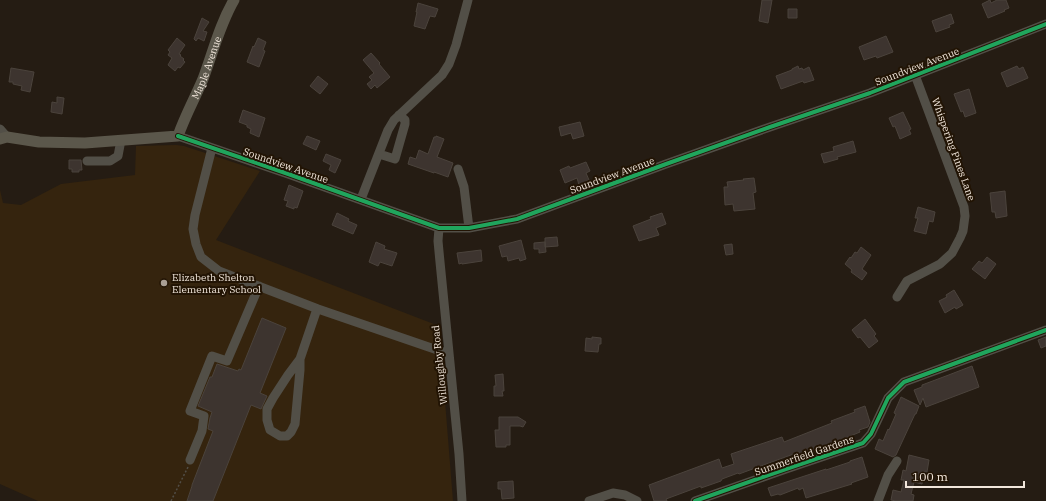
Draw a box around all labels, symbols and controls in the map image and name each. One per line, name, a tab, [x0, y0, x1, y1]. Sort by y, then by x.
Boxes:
street label: Maple Avenue	[189, 35, 224, 101]
street label: Soundview Avenue	[873, 44, 961, 89]
street label: Whispering Pines Lane	[929, 96, 978, 203]
street label: Soundview Avenue	[242, 145, 330, 186]
street label: Soundview Avenue	[568, 154, 656, 197]
place label: Elizabeth Shelton Elementary School	[172, 271, 261, 296]
marker: Elizabeth Shelton Elementary School	[159, 278, 169, 288]
street label: Willoughby Road	[429, 325, 450, 405]
street label: Summerfield Gardens	[753, 432, 856, 479]
scale bar	[906, 463, 1024, 489]
text: 100 m	[912, 469, 948, 484]

